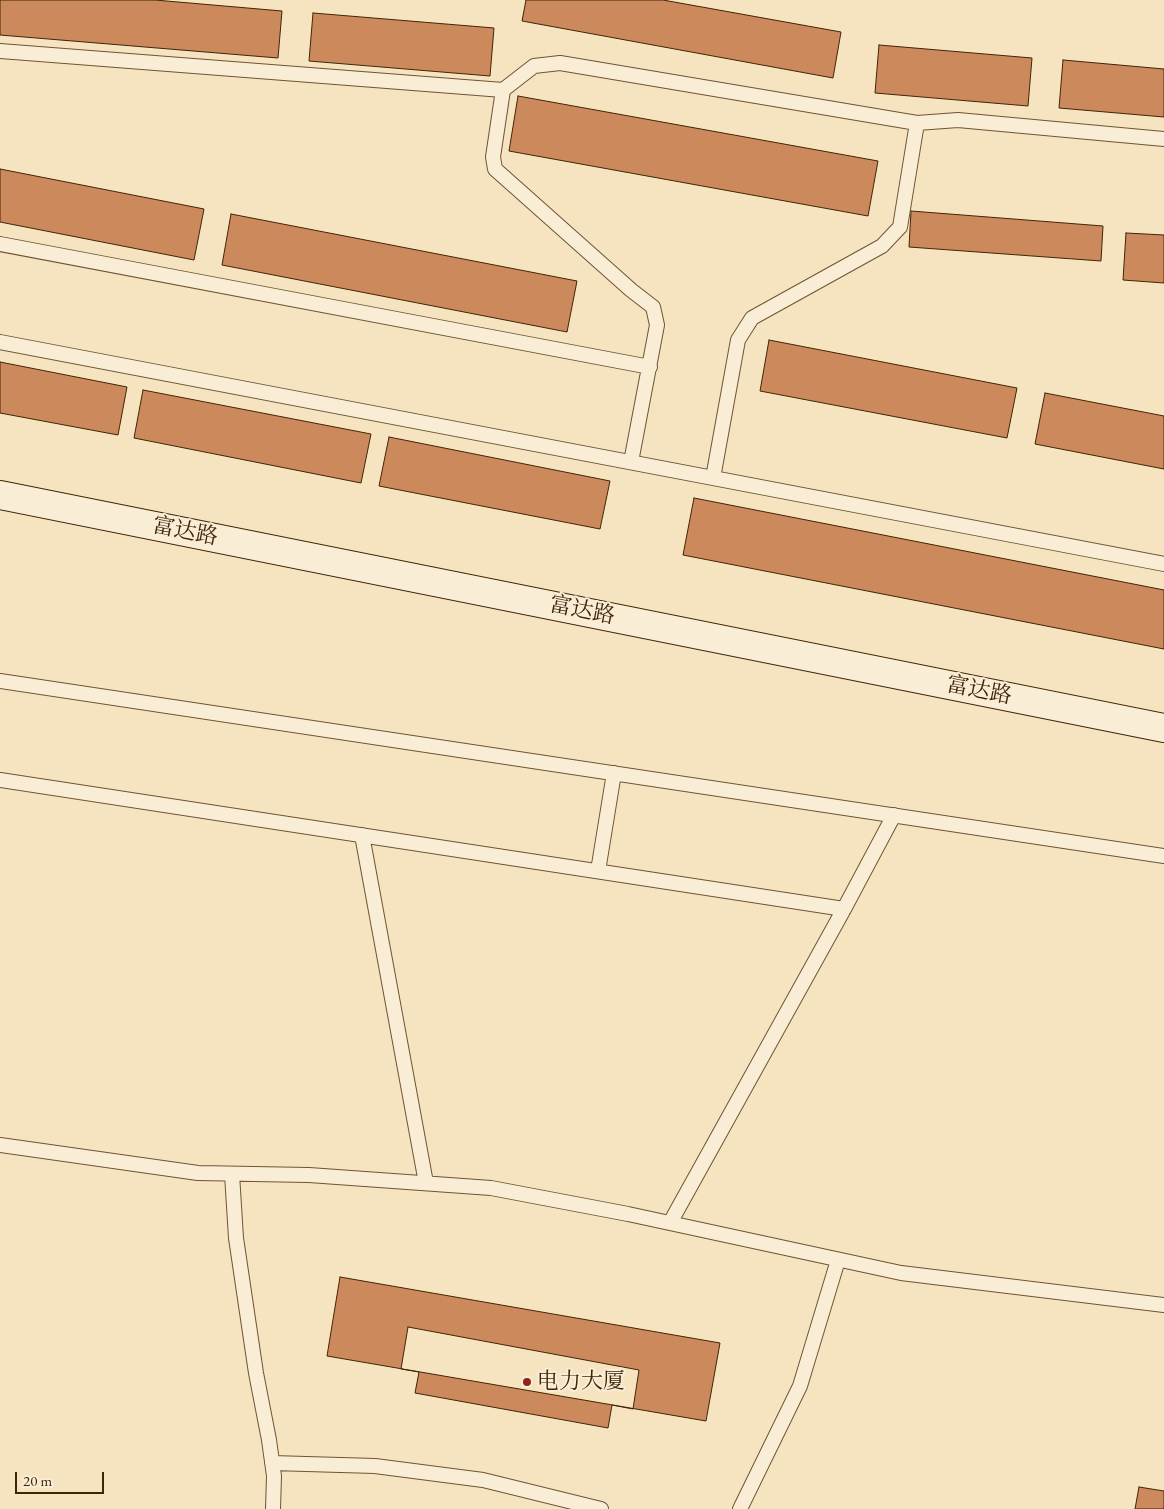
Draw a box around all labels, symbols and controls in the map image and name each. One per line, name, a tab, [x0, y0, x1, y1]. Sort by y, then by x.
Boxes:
street label: 富达路	[150, 513, 220, 551]
street label: 富达路	[547, 592, 617, 630]
street label: 富达路	[944, 672, 1014, 710]
place label: 电力大厦	[537, 1369, 625, 1395]
marker: 电力大厦	[521, 1376, 533, 1388]
scale bar	[18, 1462, 106, 1494]
text: 20 m	[23, 1471, 52, 1490]

